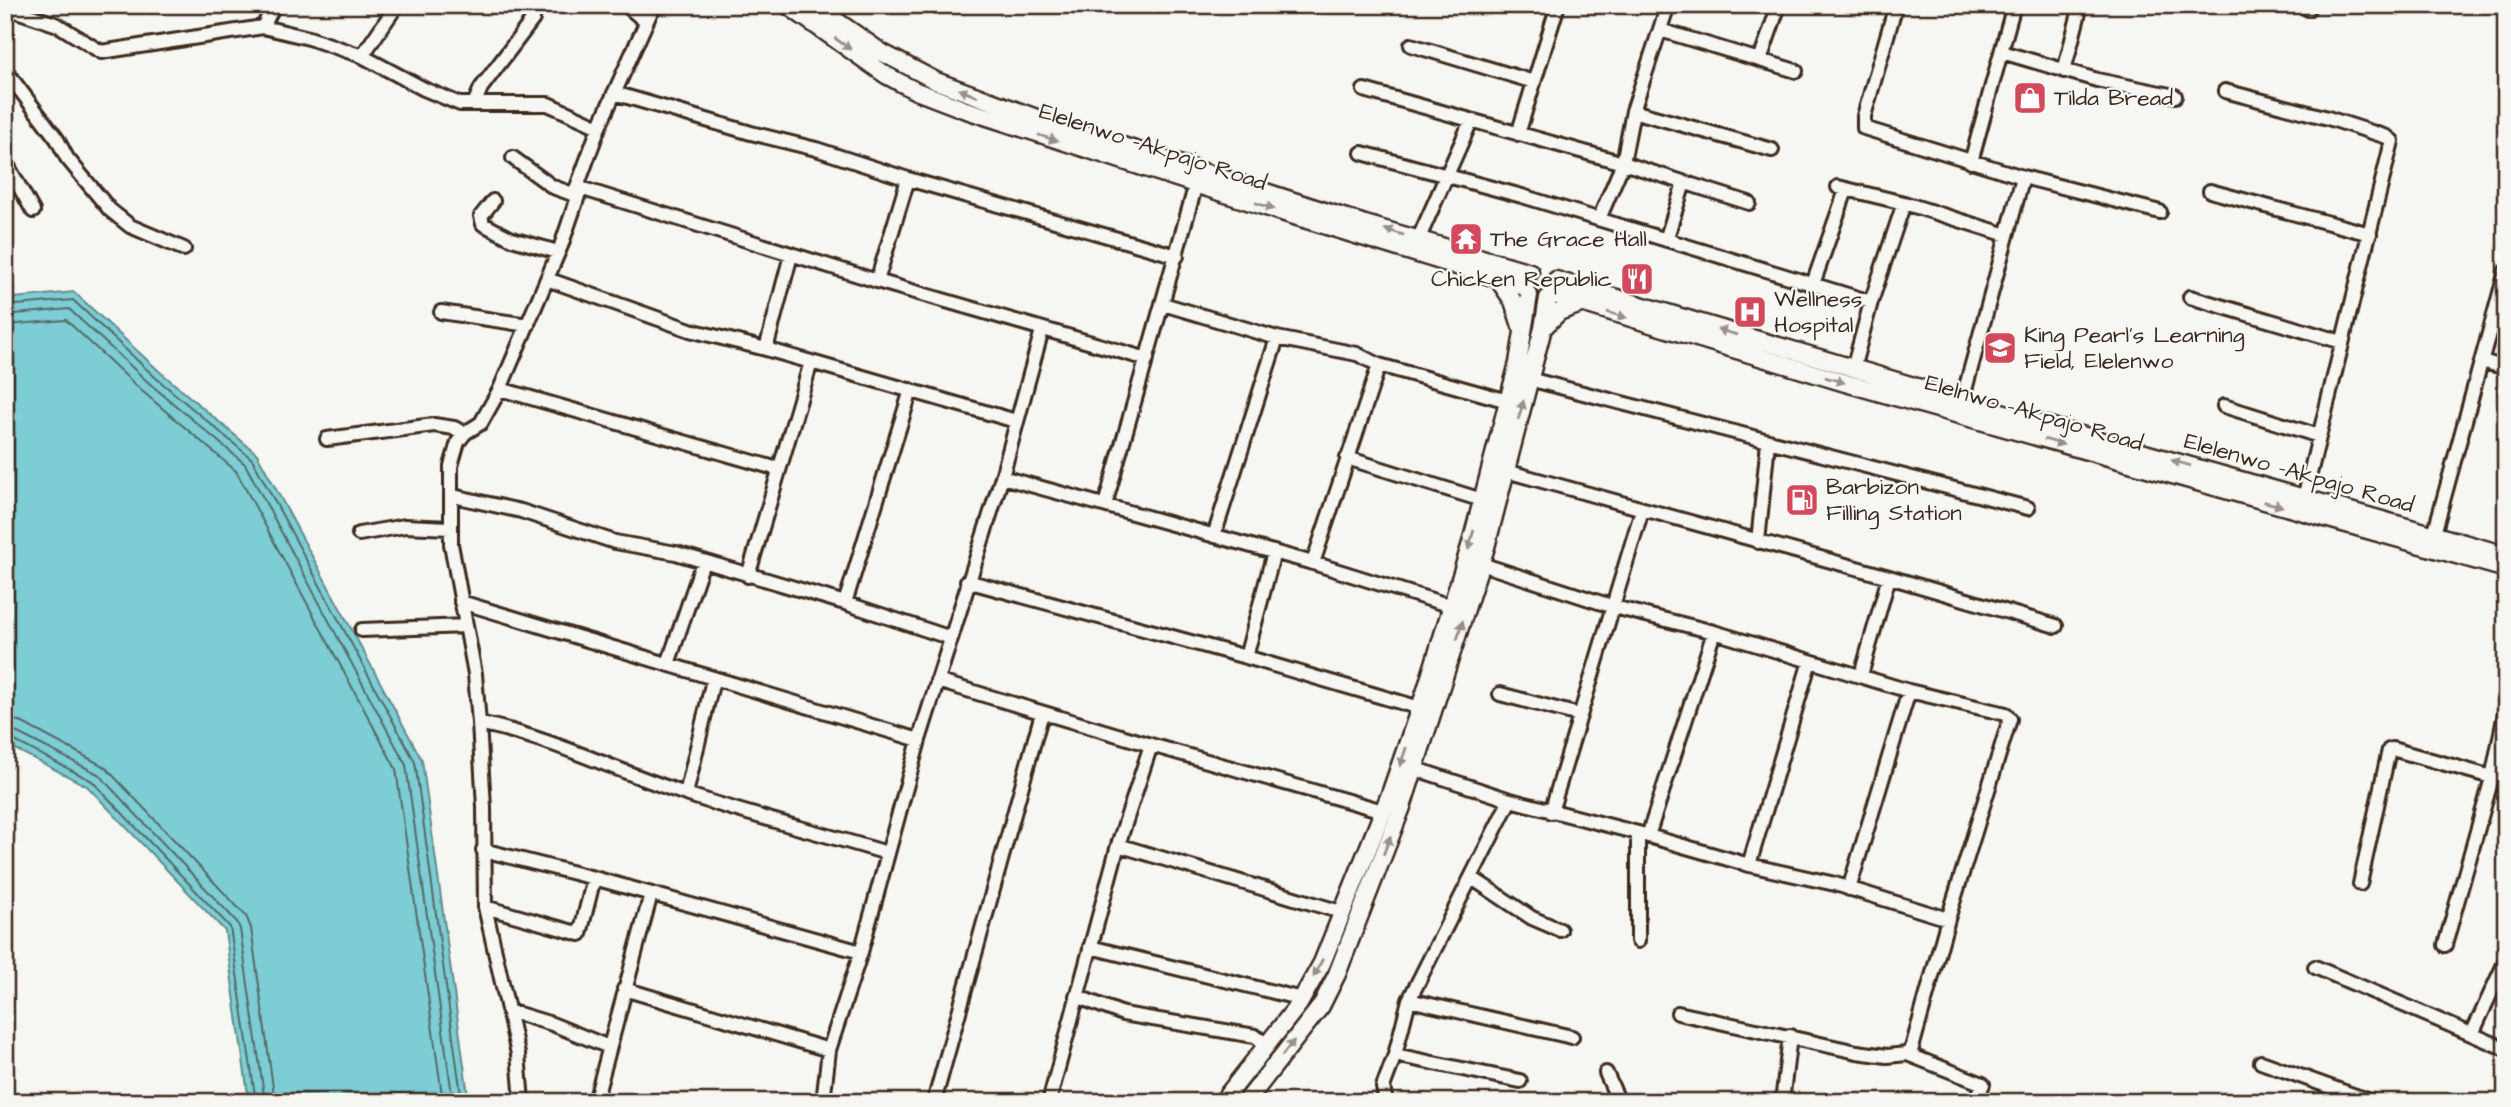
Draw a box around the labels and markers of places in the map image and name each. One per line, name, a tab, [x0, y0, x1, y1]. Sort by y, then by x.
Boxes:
shop icon: Tilda Bread	[2011, 79, 2049, 117]
place label: Tilda Bread	[2054, 82, 2173, 114]
temple icon: The Grace Hall	[1447, 220, 1485, 258]
place label: The Grace Hall	[1490, 223, 1647, 255]
restaurant icon: Chicken Republic	[1618, 260, 1656, 298]
place label: Chicken Republic	[1431, 263, 1612, 295]
place label: Wellness Hospital	[1774, 283, 1862, 341]
hospital icon: Wellness Hospital	[1731, 293, 1769, 331]
place label: King Pearl's Learning Field, Elelenwo	[2024, 319, 2245, 377]
school or university icon: King Pearl's Learning Field, Elelenwo	[1981, 329, 2019, 367]
place label: Barbizon Filling Station	[1826, 471, 1962, 530]
fuel station icon: Barbizon Filling Station	[1783, 481, 1821, 519]

